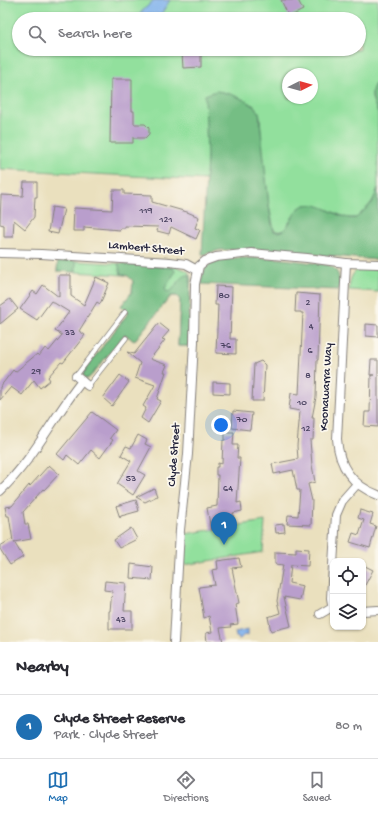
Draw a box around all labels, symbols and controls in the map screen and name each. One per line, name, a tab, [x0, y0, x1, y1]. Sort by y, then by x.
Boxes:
search box	[12, 12, 366, 56]
icon: search	[26, 23, 48, 45]
text: Search here	[58, 25, 132, 43]
north arrow	[282, 68, 318, 104]
house number: 119	[138, 205, 153, 217]
house number: 121	[159, 214, 172, 226]
street label: Lambert Street	[107, 239, 186, 259]
house number: 80	[218, 290, 230, 302]
house number: 2	[306, 297, 311, 309]
house number: 4	[309, 321, 314, 333]
house number: 33	[64, 327, 75, 339]
house number: 76	[220, 340, 232, 352]
street label: Koonawarra Way	[318, 343, 336, 431]
house number: 6	[307, 345, 313, 357]
house number: 29	[31, 366, 41, 378]
house number: 8	[305, 370, 311, 382]
house number: 10	[296, 397, 307, 409]
house number: 70	[236, 414, 248, 426]
your location	[211, 415, 231, 435]
street label: Clyde Street	[166, 422, 184, 487]
house number: 12	[301, 423, 311, 435]
house number: 53	[126, 473, 136, 485]
house number: 64	[223, 483, 233, 495]
pin: 1	[211, 512, 237, 545]
map controls	[330, 558, 366, 630]
button: locate	[330, 558, 366, 594]
button: layers	[330, 594, 366, 630]
house number: 43	[116, 614, 126, 626]
text: Nearby	[16, 658, 69, 678]
text: Clyde Street Reserve	[54, 710, 185, 728]
text: 1	[26, 719, 32, 734]
text: 80 m	[335, 719, 362, 734]
text: Park · Clyde Street	[54, 728, 157, 743]
tab: Map	[47, 769, 69, 805]
tab: Directions	[164, 769, 208, 805]
tab: Saved	[303, 769, 331, 805]

